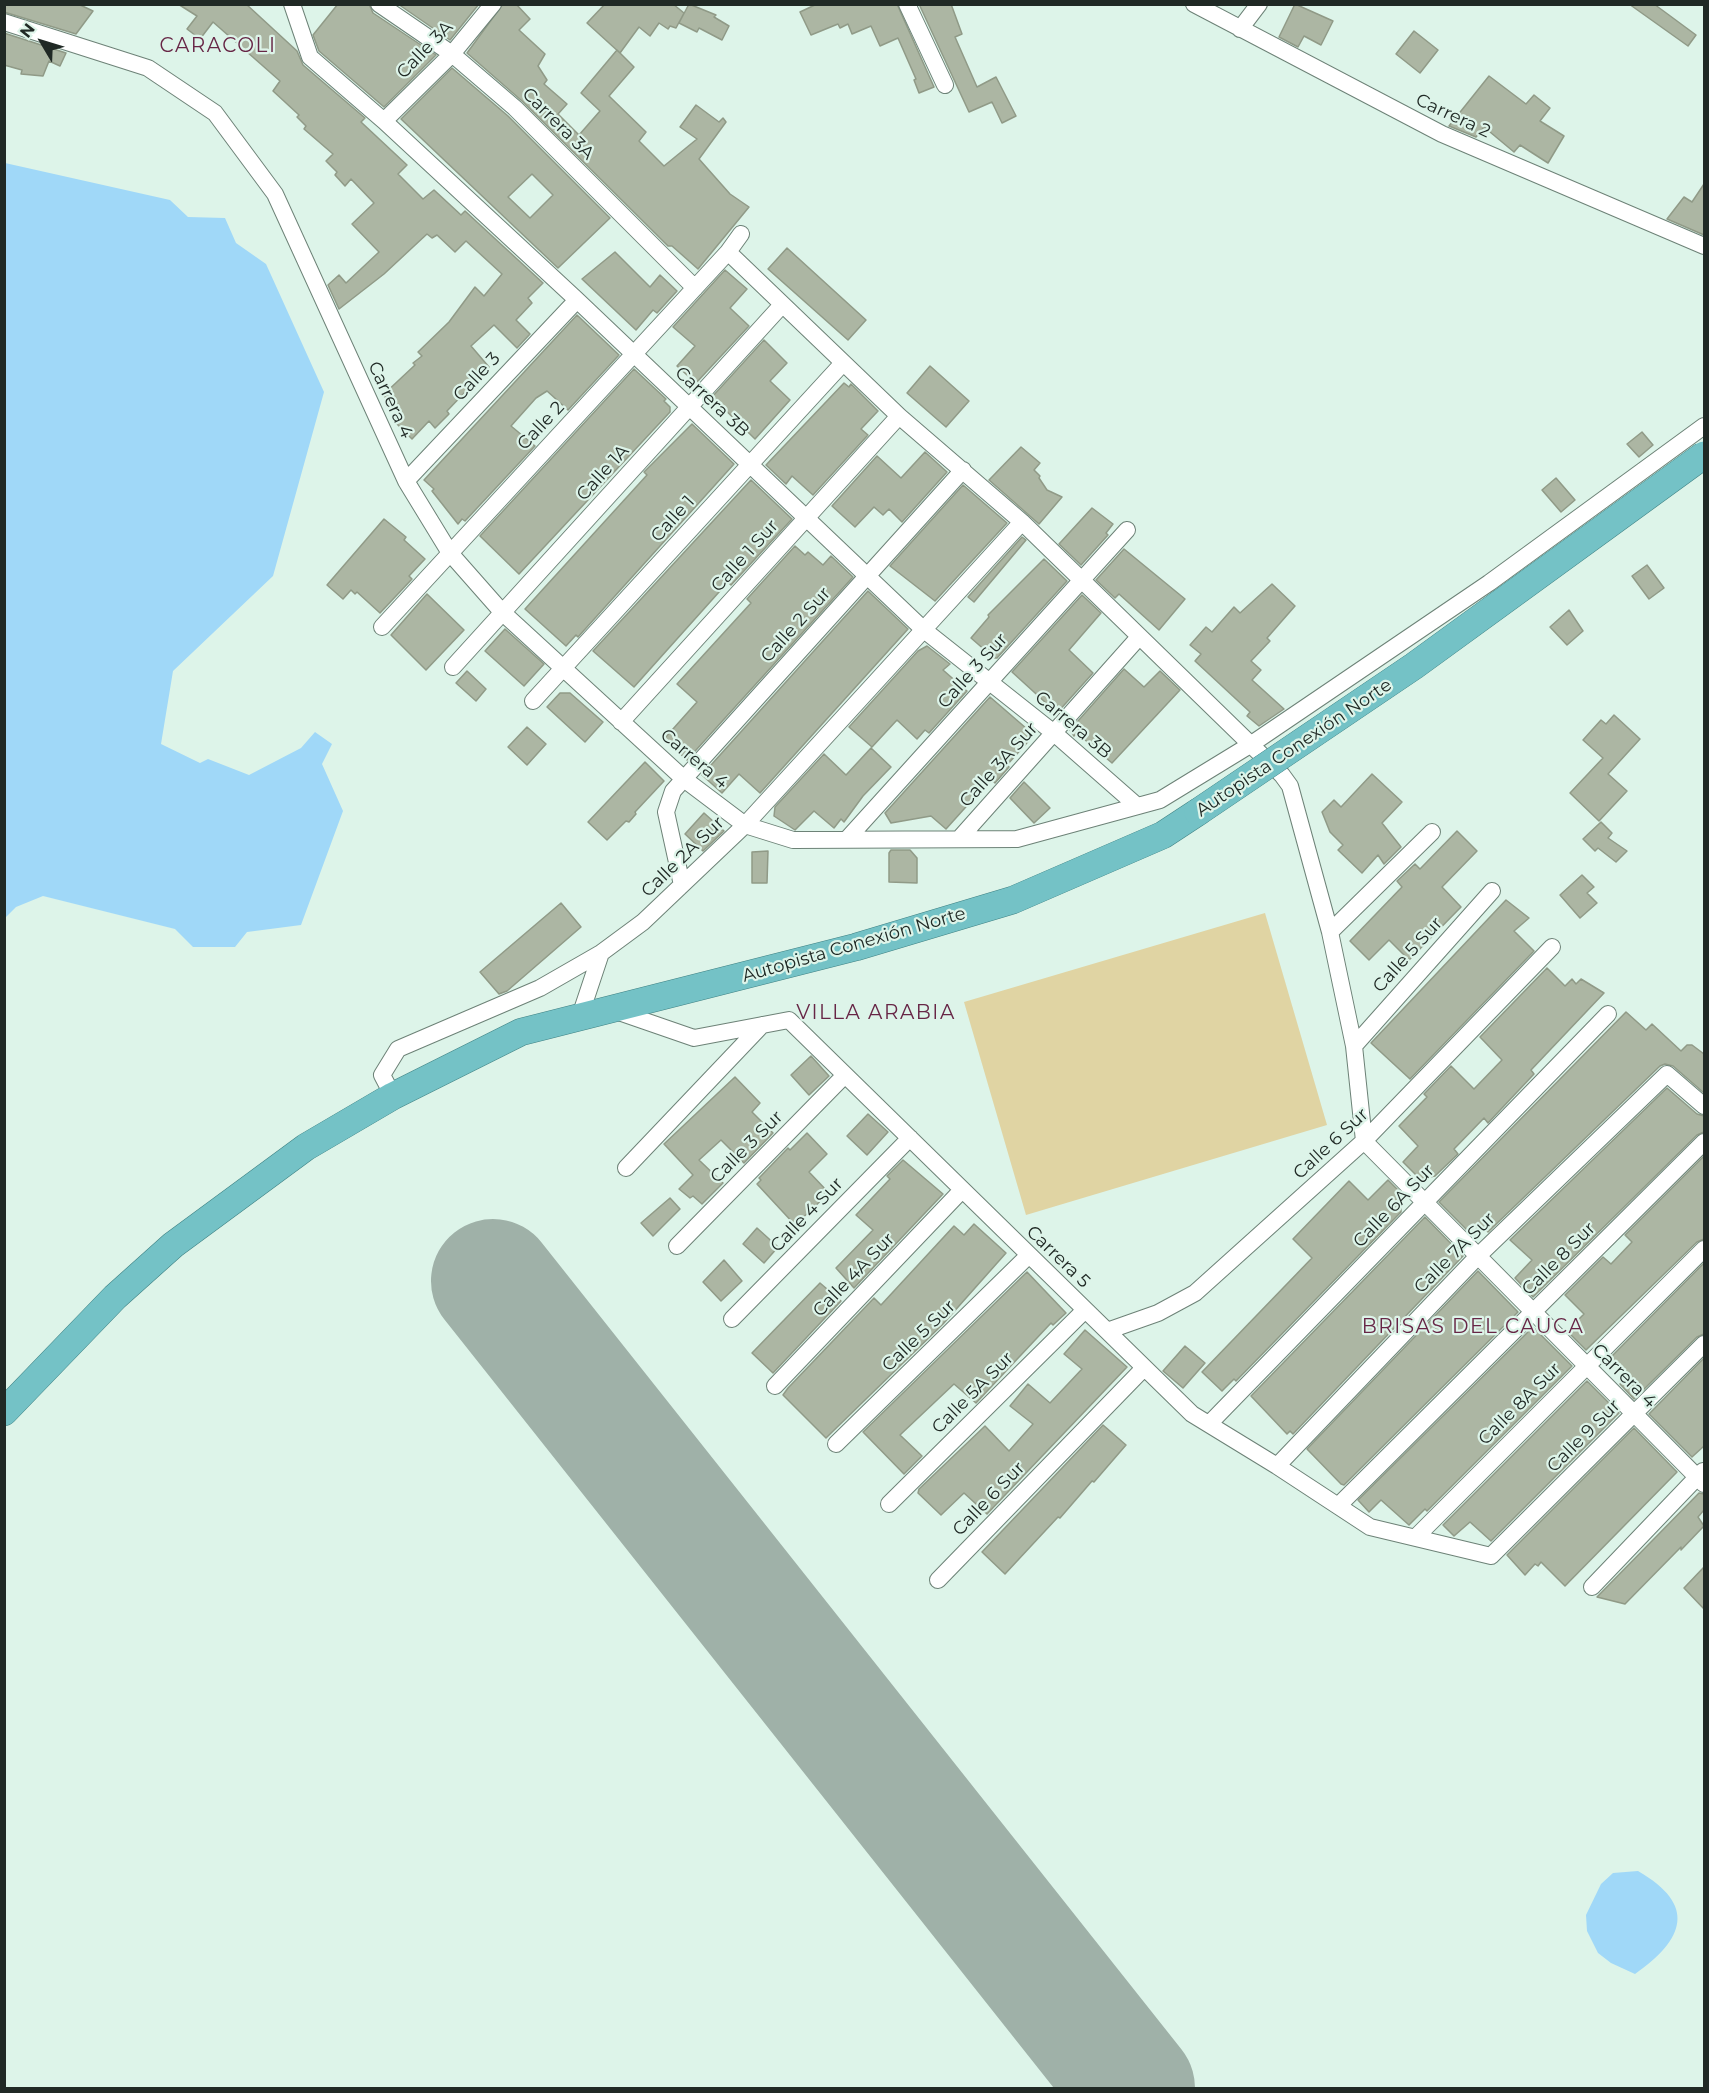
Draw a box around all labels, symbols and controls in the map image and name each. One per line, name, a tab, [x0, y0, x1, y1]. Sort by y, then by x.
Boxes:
north arrow	[12, 12, 72, 72]
street label: Calle 3A	[392, 17, 458, 83]
text: N	[16, 20, 39, 42]
district label: CARACOLI	[160, 34, 276, 58]
street label: Carrera 3A	[517, 83, 599, 165]
street label: Carrera 2	[1412, 89, 1494, 143]
street label: Calle 3	[449, 348, 505, 406]
street label: Carrera 4	[363, 358, 417, 442]
street label: Carrera 3B	[670, 362, 754, 442]
street label: Calle 2	[513, 397, 569, 455]
street label: Calle 1A	[572, 441, 634, 505]
street label: Calle 1	[647, 491, 699, 547]
street label: Calle 1 Sur	[707, 515, 783, 597]
street label: Calle 2 Sur	[757, 583, 835, 667]
street label: Calle 3 Sur	[934, 629, 1012, 713]
street label: Autopista Conexión Norte	[1192, 674, 1396, 822]
street label: Carrera 3B	[1030, 687, 1116, 763]
street label: Calle 3A Sur	[955, 718, 1043, 812]
street label: Carrera 4	[656, 724, 732, 794]
street label: Calle 2A Sur	[637, 812, 729, 902]
street label: Autopista Conexión Norte	[740, 903, 968, 987]
street label: Calle 5 Sur	[1369, 913, 1447, 997]
district label: VILLA ARABIA	[796, 1001, 956, 1025]
street label: Calle 6 Sur	[1289, 1104, 1373, 1184]
street label: Calle 3 Sur	[706, 1106, 788, 1188]
street label: Calle 6A Sur	[1349, 1160, 1439, 1252]
street label: Calle 4 Sur	[766, 1173, 848, 1257]
street label: Calle 7A Sur	[1410, 1208, 1500, 1298]
street label: Calle 8 Sur	[1518, 1218, 1600, 1300]
street label: Carrera 5	[1022, 1221, 1094, 1293]
street label: Calle 4A Sur	[809, 1229, 899, 1321]
street label: Calle 5 Sur	[878, 1296, 960, 1376]
district label: BRISAS DEL CAUCA	[1362, 1315, 1584, 1339]
street label: Carrera 4	[1587, 1339, 1661, 1413]
street label: Calle 5A Sur	[928, 1348, 1018, 1438]
street label: Calle 8A Sur	[1474, 1358, 1566, 1450]
street label: Calle 9 Sur	[1543, 1395, 1625, 1477]
street label: Calle 6 Sur	[948, 1457, 1030, 1541]

